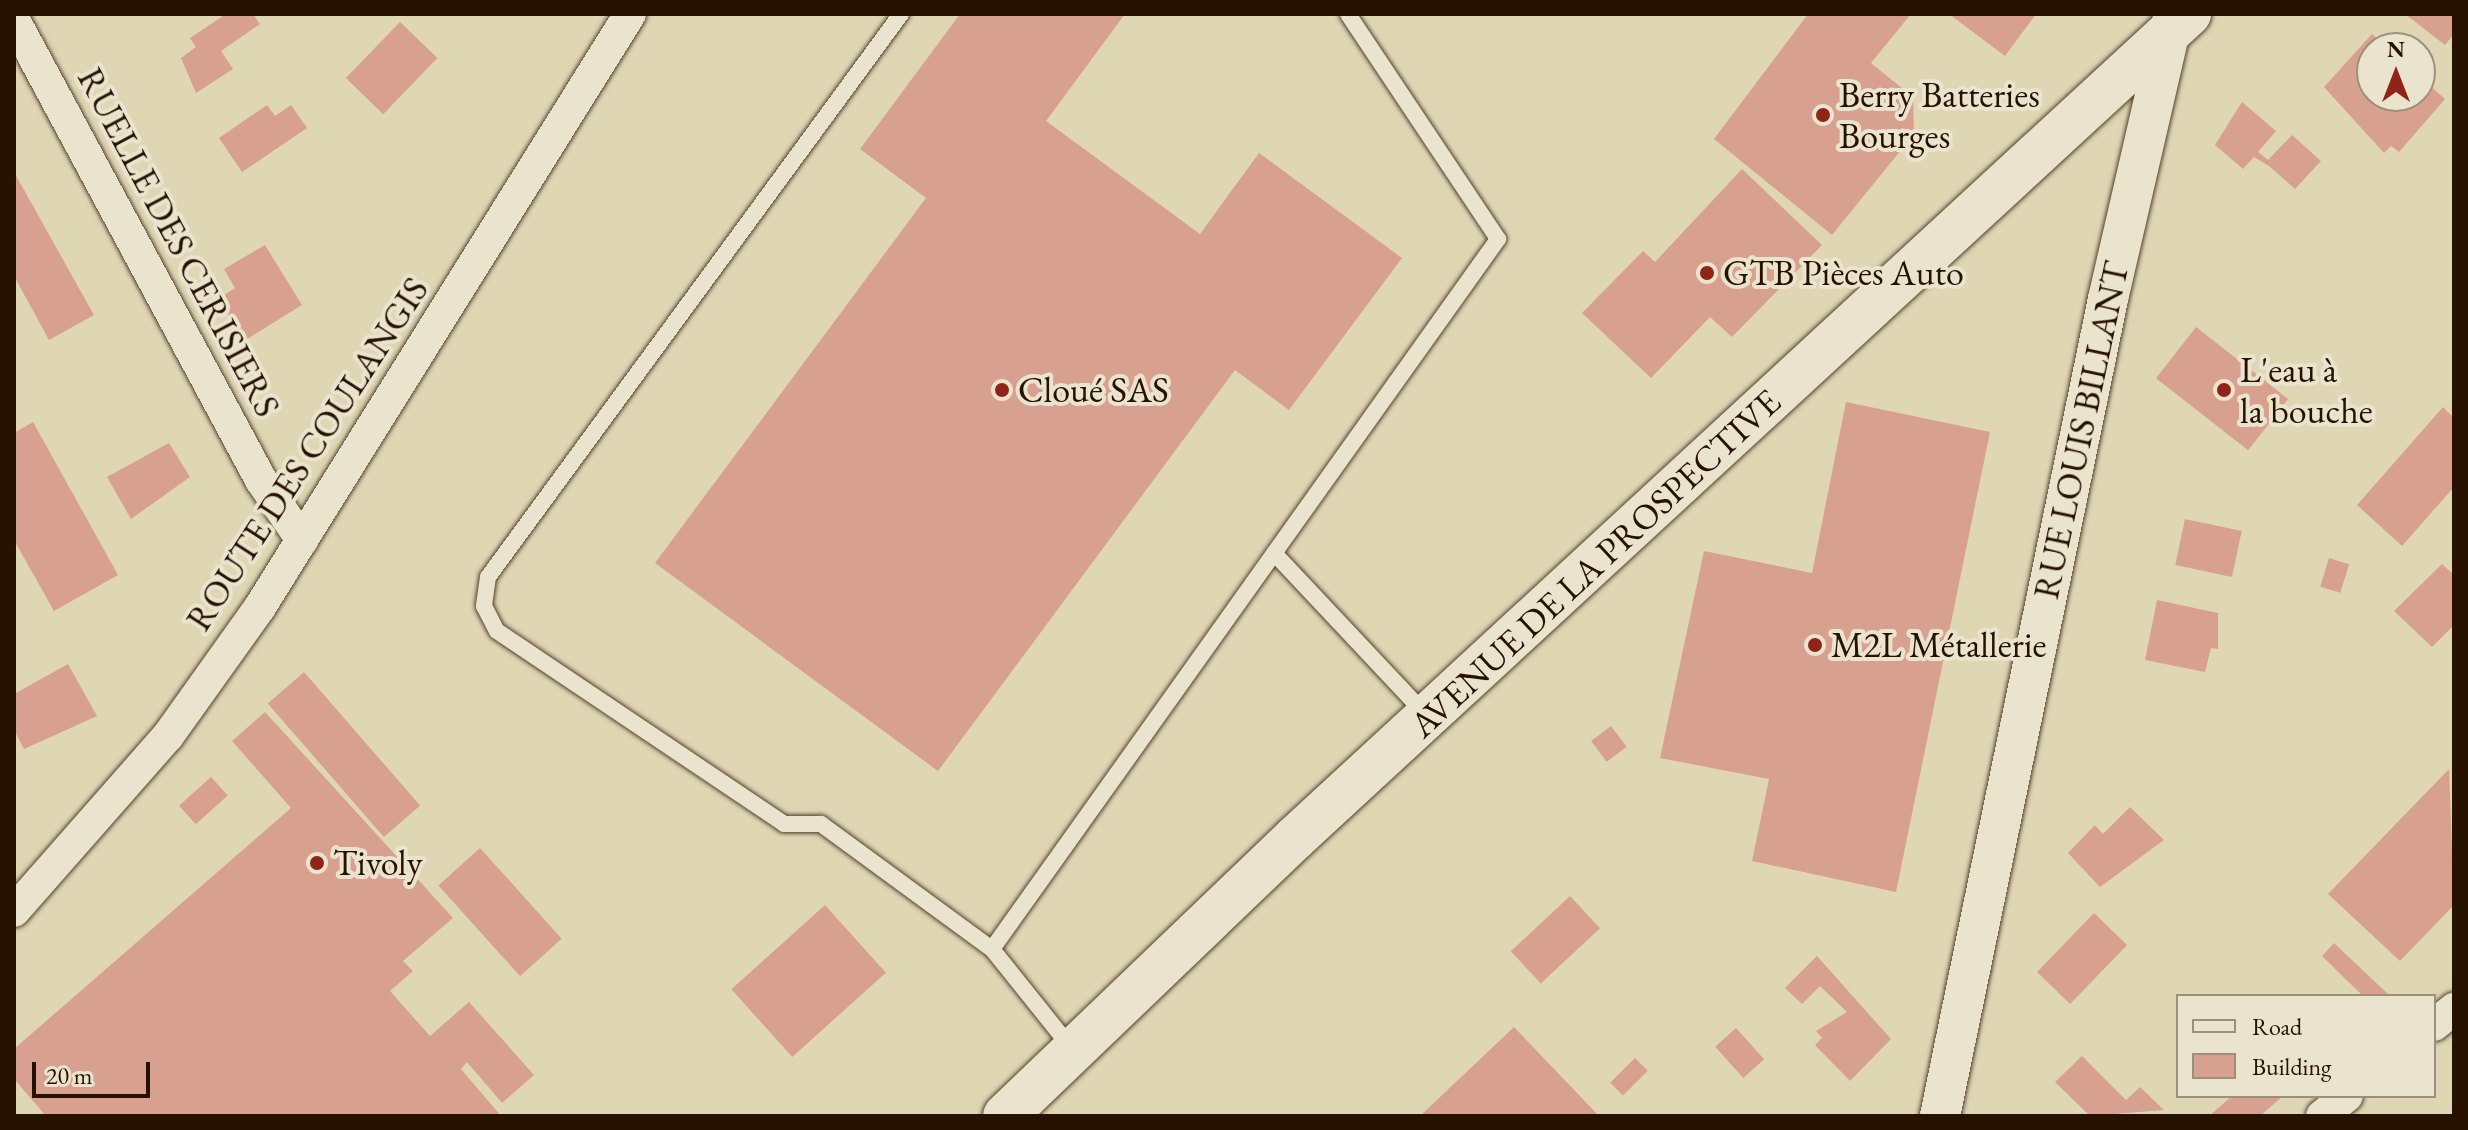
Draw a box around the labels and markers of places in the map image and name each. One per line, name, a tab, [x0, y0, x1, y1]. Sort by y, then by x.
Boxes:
place label: Berry Batteries Bourges	[1839, 72, 2040, 157]
marker: Berry Batteries Bourges	[1814, 106, 1832, 124]
place label: GTB Pièces Auto	[1723, 251, 1964, 295]
marker: GTB Pièces Auto	[1698, 264, 1716, 282]
place label: L'eau à la bouche	[2240, 347, 2373, 432]
place label: Cloué SAS	[1018, 368, 1169, 412]
marker: Cloué SAS	[993, 381, 1011, 399]
marker: L'eau à la bouche	[2215, 381, 2233, 399]
place label: M2L Métallerie	[1831, 623, 2047, 667]
marker: M2L Métallerie	[1806, 636, 1824, 654]
place label: Tivoly	[333, 841, 422, 885]
marker: Tivoly	[308, 854, 326, 872]

